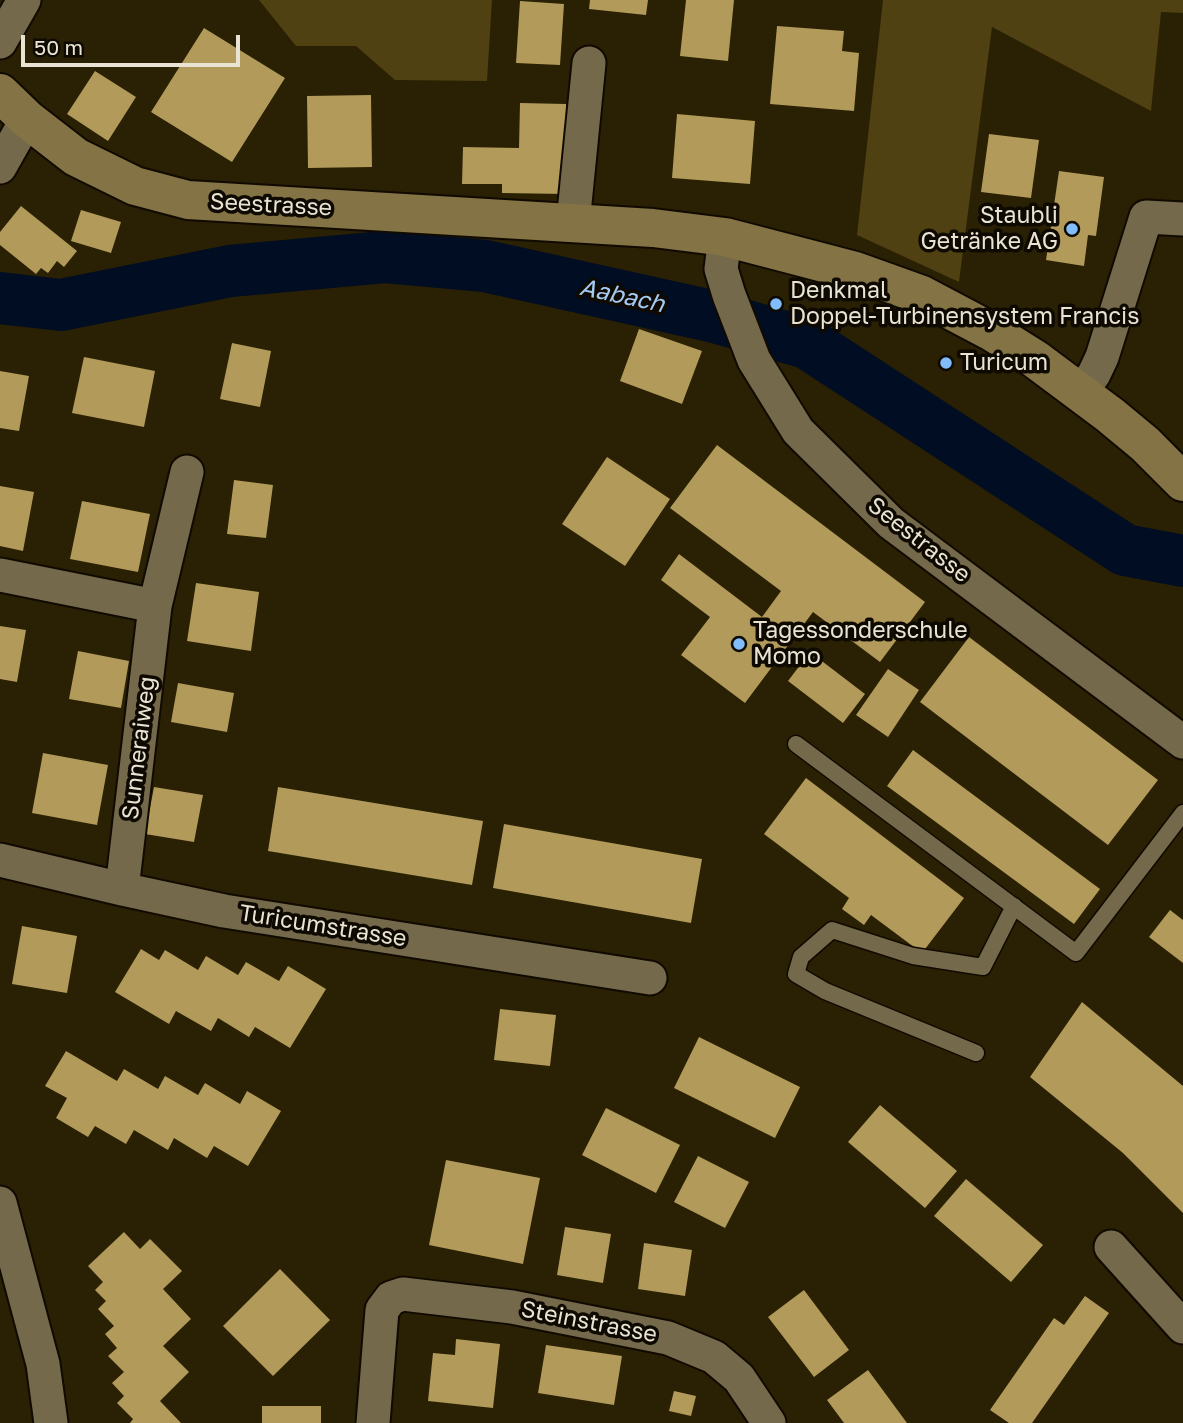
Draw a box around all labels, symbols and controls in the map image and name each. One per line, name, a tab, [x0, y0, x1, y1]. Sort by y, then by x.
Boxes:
scale bar	[24, 21, 243, 65]
text: 50 m	[34, 34, 83, 60]
street label: Seestrasse	[209, 188, 333, 222]
place label: Staubli Getränke AG	[921, 202, 1058, 256]
marker: Staubli Getränke AG	[1064, 221, 1080, 237]
water label: Aabach	[577, 273, 667, 319]
place label: Denkmal Doppel-Turbinensystem Francis	[790, 277, 1139, 331]
marker: Denkmal Doppel-Turbinensystem Francis	[768, 296, 784, 312]
place label: Turicum	[960, 349, 1048, 377]
marker: Turicum	[938, 355, 954, 371]
street label: Seestrasse	[862, 491, 976, 589]
place label: Tagessonderschule Momo	[753, 617, 968, 671]
marker: Tagessonderschule Momo	[731, 636, 747, 652]
street label: Sunneraiweg	[117, 675, 161, 821]
street label: Turicumstrasse	[237, 899, 409, 953]
street label: Steinstrasse	[519, 1295, 659, 1349]

